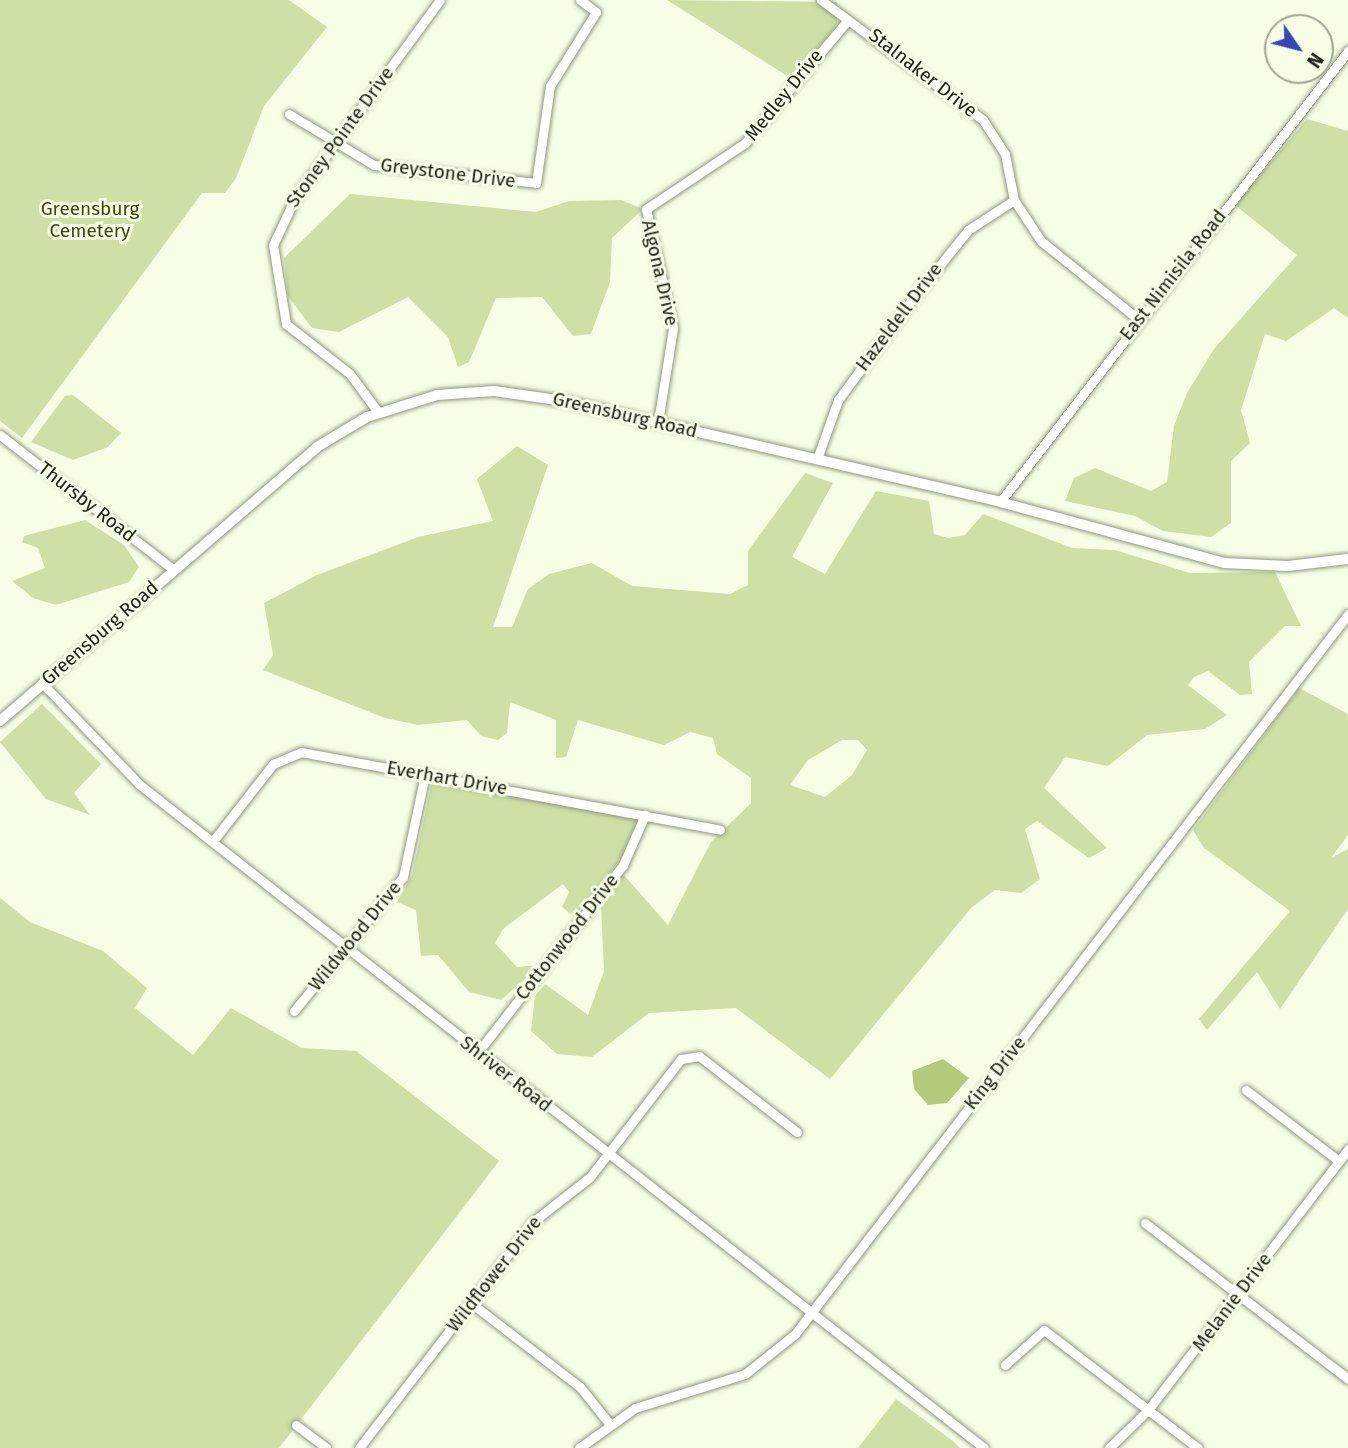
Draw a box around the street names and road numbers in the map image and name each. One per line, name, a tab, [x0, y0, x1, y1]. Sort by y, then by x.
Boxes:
street label: Stalnaker Drive	[864, 24, 982, 122]
street label: Medley Drive	[740, 45, 828, 145]
street label: Stoney Pointe Drive	[281, 62, 399, 212]
street label: Greystone Drive	[379, 153, 517, 193]
street label: East Nimisila Road	[1115, 205, 1231, 345]
street label: Algona Drive	[637, 218, 683, 328]
street label: Hazeldell Drive	[851, 258, 947, 376]
street label: Greensburg Road	[551, 387, 699, 443]
street label: Thursby Road	[34, 457, 140, 547]
street label: Greensburg Road	[37, 576, 163, 690]
street label: Everhart Drive	[385, 756, 509, 800]
street label: Cottonwood Drive	[511, 869, 623, 1005]
street label: Wildwood Drive	[304, 877, 406, 995]
street label: Shriver Road	[456, 1031, 556, 1117]
street label: King Drive	[959, 1032, 1031, 1114]
street label: Wildflower Drive	[442, 1211, 546, 1337]
street label: Melanie Drive	[1188, 1248, 1276, 1356]

